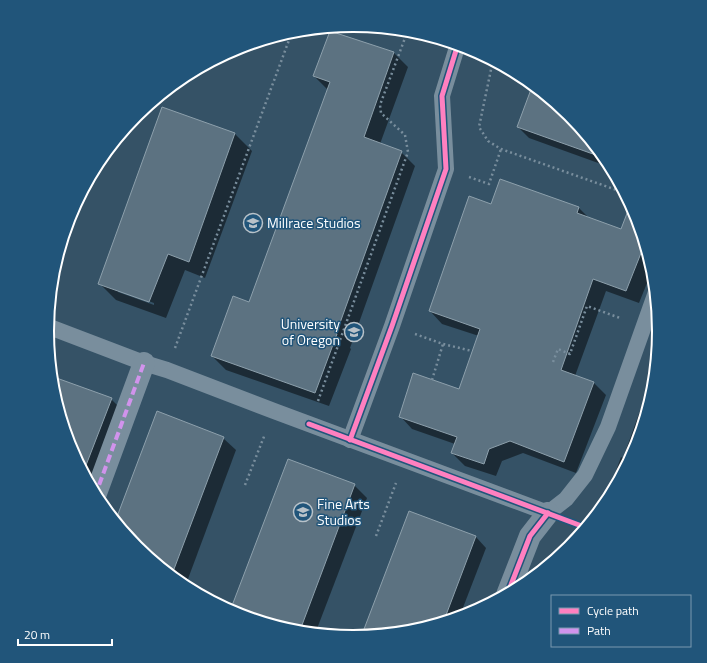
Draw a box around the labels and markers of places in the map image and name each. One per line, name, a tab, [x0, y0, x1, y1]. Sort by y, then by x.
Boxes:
school or university icon: Millrace Studios	[242, 212, 264, 234]
place label: Millrace Studios	[267, 212, 361, 233]
place label: University of Oregon	[281, 313, 340, 350]
school or university icon: University of Oregon	[343, 321, 365, 343]
place label: Fine Arts Studios	[317, 493, 370, 530]
school or university icon: Fine Arts Studios	[292, 501, 314, 523]

